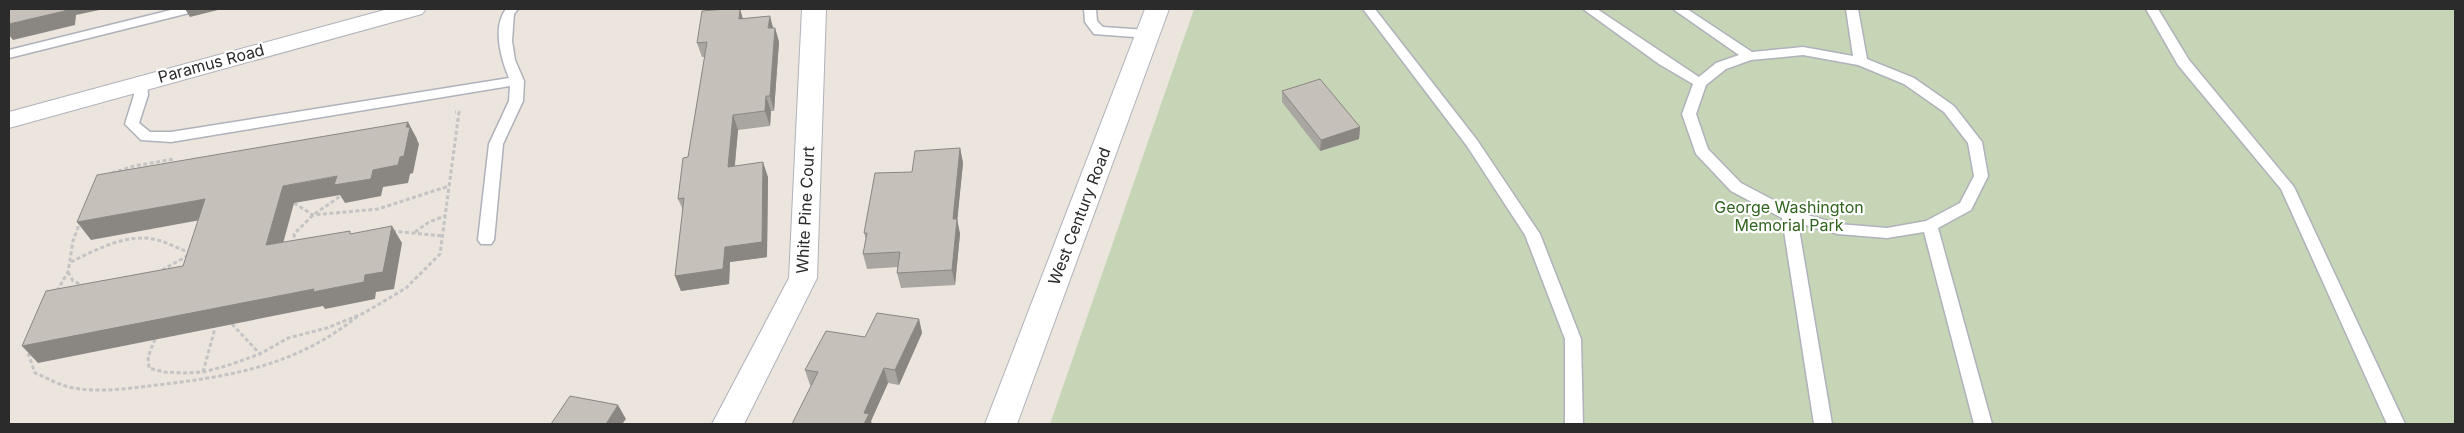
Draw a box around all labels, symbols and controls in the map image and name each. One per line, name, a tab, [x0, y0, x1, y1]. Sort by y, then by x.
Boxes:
street label: Paramus Road	[156, 39, 266, 87]
street label: West Century Road	[1044, 144, 1114, 288]
street label: White Pine Court	[792, 146, 818, 274]
park label: George Washington Memorial Park	[1714, 197, 1864, 235]

